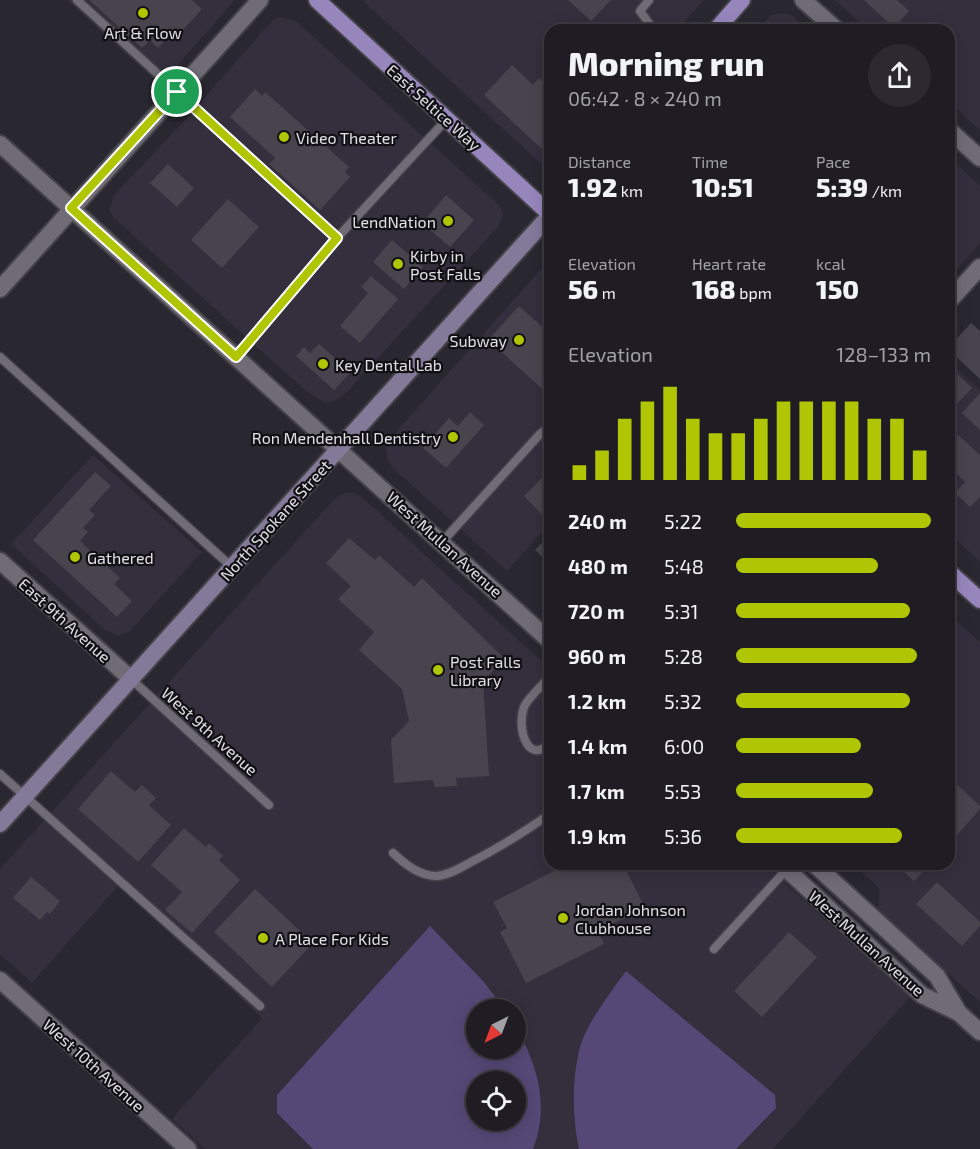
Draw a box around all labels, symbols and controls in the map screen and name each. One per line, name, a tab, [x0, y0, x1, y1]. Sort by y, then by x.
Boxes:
marker: Art & Flow	[136, 6, 150, 20]
place label: Art & Flow	[104, 23, 182, 42]
text: Morning run	[568, 43, 765, 83]
button: share	[868, 44, 931, 107]
street label: East Seltice Way	[383, 60, 485, 154]
pin	[151, 66, 202, 117]
icon: arrive	[160, 75, 193, 108]
text: 06:42 · 8 × 240 m	[568, 86, 722, 110]
place label: Video Theater	[296, 128, 397, 147]
marker: Video Theater	[277, 130, 291, 144]
text: Distance	[568, 152, 631, 171]
text: Time	[692, 152, 728, 171]
text: Pace	[816, 152, 850, 171]
text: 1.92	[568, 171, 617, 202]
text: 10:51	[692, 171, 754, 202]
text: 5:39	[816, 171, 868, 202]
text: km	[617, 181, 643, 200]
text: /km	[868, 181, 902, 200]
place label: LendNation	[352, 212, 436, 231]
marker: LendNation	[441, 214, 455, 228]
place label: Kirby in Post Falls	[410, 246, 481, 283]
text: Elevation	[568, 254, 636, 273]
text: Heart rate	[692, 254, 766, 273]
text: kcal	[816, 254, 845, 273]
marker: Kirby in Post Falls	[391, 257, 405, 271]
text: 56	[568, 273, 598, 304]
text: 168	[692, 273, 736, 304]
text: 150	[816, 273, 859, 304]
text: m	[598, 283, 616, 302]
text: bpm	[736, 283, 772, 302]
place label: Subway	[449, 331, 508, 350]
marker: Subway	[512, 333, 526, 347]
text: Elevation	[568, 342, 653, 366]
text: 128–133 m	[836, 342, 931, 366]
place label: Key Dental Lab	[335, 355, 442, 374]
marker: Key Dental Lab	[316, 357, 330, 371]
place label: Ron Mendenhall Dentistry	[252, 428, 442, 447]
marker: Ron Mendenhall Dentistry	[446, 430, 460, 444]
street label: North Spokane Street	[216, 456, 334, 584]
street label: West Mullan Avenue	[383, 487, 507, 601]
text: 240 m	[568, 509, 627, 533]
text: 5:22	[664, 509, 702, 533]
place label: Gathered	[87, 548, 154, 567]
marker: Gathered	[68, 550, 82, 564]
text: 480 m	[568, 554, 628, 578]
text: 5:48	[664, 554, 704, 578]
street label: East 9th Avenue	[15, 574, 115, 666]
text: 720 m	[568, 599, 625, 623]
text: 5:31	[664, 599, 699, 623]
text: 960 m	[568, 644, 626, 668]
text: 5:28	[664, 644, 703, 668]
place label: Post Falls Library	[450, 652, 521, 689]
marker: Post Falls Library	[431, 663, 445, 677]
street label: West 9th Avenue	[158, 683, 262, 779]
text: 1.2 km	[568, 689, 626, 713]
text: 5:32	[664, 689, 702, 713]
text: 1.4 km	[568, 734, 627, 758]
text: 6:00	[664, 734, 704, 758]
text: 1.7 km	[568, 779, 625, 803]
text: 5:53	[664, 779, 701, 803]
text: 1.9 km	[568, 824, 626, 848]
text: 5:36	[664, 824, 702, 848]
street label: West Mullan Avenue	[805, 886, 929, 1000]
place label: Jordan Johnson Clubhouse	[575, 900, 686, 937]
marker: Jordan Johnson Clubhouse	[556, 911, 570, 925]
place label: A Place For Kids	[275, 929, 389, 948]
marker: A Place For Kids	[256, 931, 270, 945]
north arrow	[466, 999, 526, 1059]
map controls	[466, 999, 526, 1131]
street label: West 10th Avenue	[40, 1015, 148, 1115]
button: locate	[466, 1071, 526, 1131]

